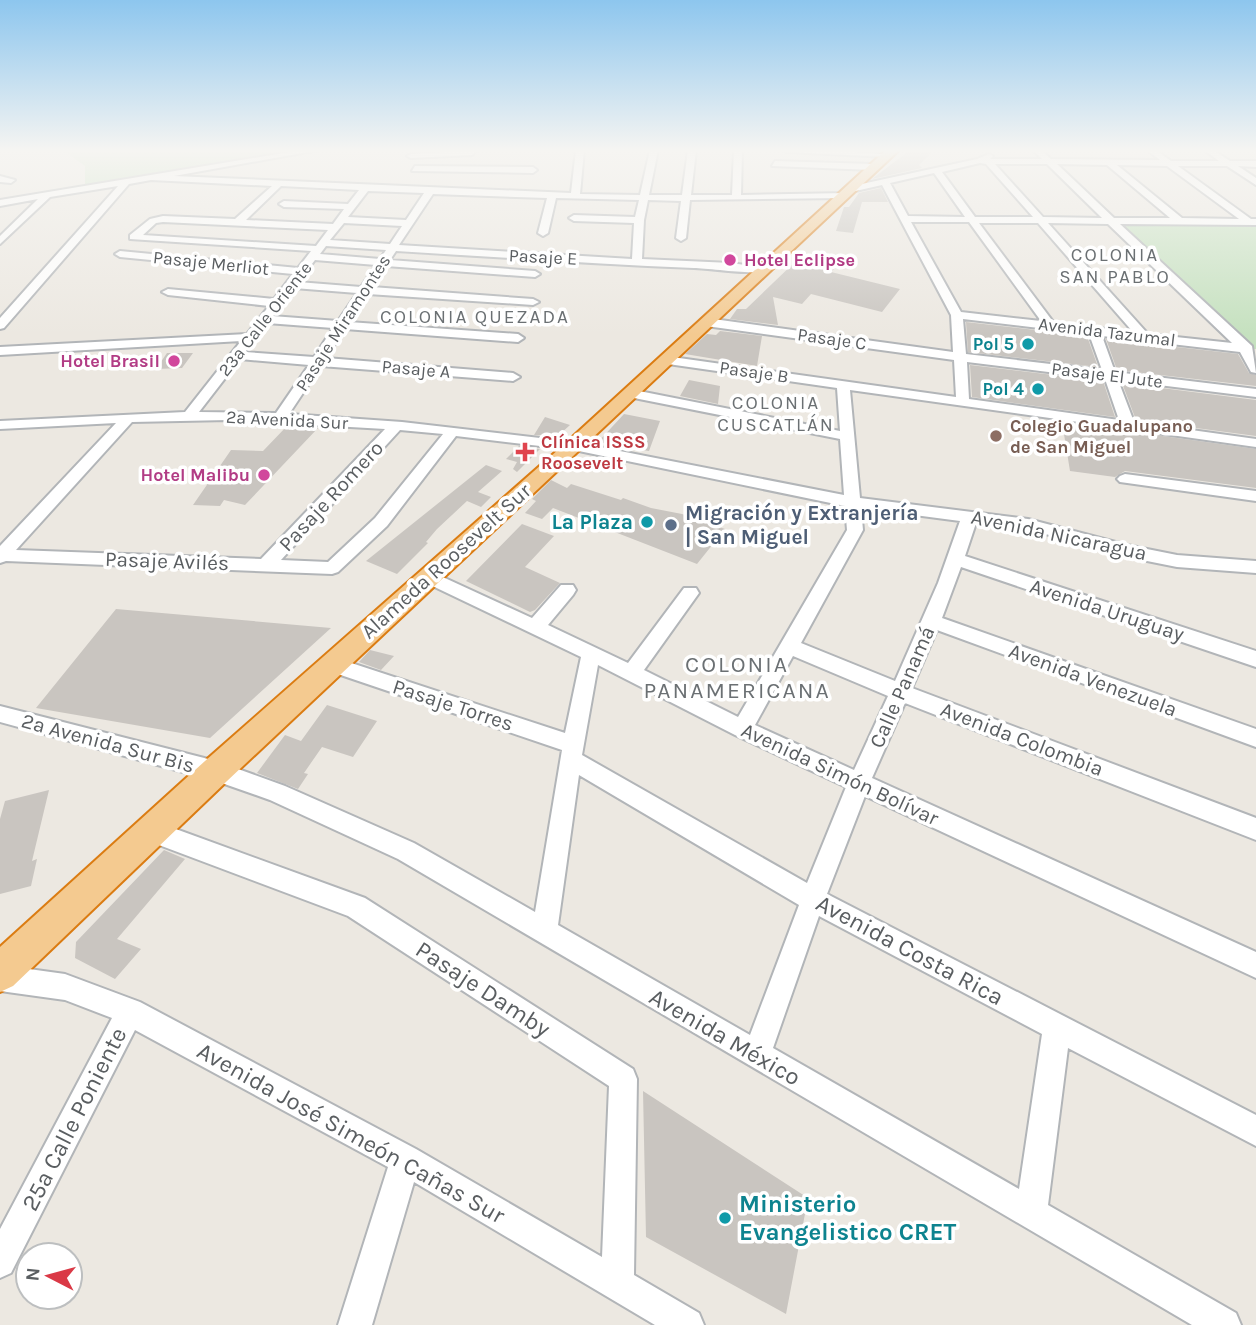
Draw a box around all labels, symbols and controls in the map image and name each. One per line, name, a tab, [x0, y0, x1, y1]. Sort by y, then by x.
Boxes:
street label: Pasaje E	[508, 244, 578, 270]
district label: COLONIA SAN PABLO	[1059, 244, 1171, 288]
street label: Pasaje Merliot	[152, 246, 270, 280]
place label: Hotel Eclipse	[744, 249, 855, 271]
street label: Pasaje Miramontes	[291, 251, 395, 395]
marker: Hotel Eclipse	[722, 252, 738, 268]
street label: 23a Calle Oriente	[213, 257, 317, 381]
district label: COLONIA QUEZADA	[380, 306, 570, 328]
street label: Avenida Tazumal	[1037, 313, 1177, 351]
street label: Pasaje C	[796, 323, 868, 355]
place label: Pol 5	[973, 333, 1014, 355]
marker: Pol 5	[1020, 336, 1036, 352]
place label: Hotel Brasil	[60, 350, 160, 372]
marker: Hotel Brasil	[166, 353, 182, 369]
street label: Pasaje A	[381, 355, 451, 383]
street label: Pasaje B	[718, 356, 790, 388]
street label: Pasaje El Jute	[1050, 357, 1164, 393]
place label: Pol 4	[983, 378, 1024, 400]
marker: Pol 4	[1030, 381, 1046, 397]
district label: COLONIA CUSCATLÁN	[717, 392, 835, 436]
street label: 2a Avenida Sur	[225, 406, 349, 434]
place label: Colegio Guadalupano de San Miguel	[1010, 415, 1193, 458]
marker: Colegio Guadalupano de San Miguel	[988, 428, 1004, 444]
place label: Clínica ISSS Roosevelt	[541, 431, 645, 474]
street label: Pasaje Romero	[274, 436, 388, 556]
marker: Clínica ISSS Roosevelt	[515, 442, 535, 462]
place label: Hotel Malibu	[140, 464, 250, 486]
marker: Hotel Malibu	[256, 467, 272, 483]
street label: Alameda Roosevelt Sur	[356, 478, 536, 643]
place label: Migración y Extranjería | San Miguel	[685, 501, 919, 549]
street label: Avenida Nicaragua	[969, 505, 1149, 565]
place label: La Plaza	[551, 510, 633, 534]
marker: La Plaza	[639, 514, 655, 530]
marker: Migración y Extranjería | San Miguel	[663, 517, 679, 533]
street label: Pasaje Avilés	[104, 547, 230, 575]
street label: Avenida Uruguay	[1027, 574, 1187, 646]
street label: Calle Panamá	[864, 622, 940, 752]
street label: Avenida Venezuela	[1006, 638, 1180, 722]
district label: COLONIA PANAMERICANA	[643, 651, 831, 704]
street label: Pasaje Torres	[390, 674, 516, 736]
street label: Avenida Colombia	[937, 697, 1107, 781]
street label: 2a Avenida Sur Bis	[19, 708, 197, 778]
street label: Avenida Simón Bolívar	[738, 718, 943, 830]
street label: Avenida Costa Rica	[811, 889, 1009, 1011]
street label: Pasaje Damby	[410, 935, 556, 1043]
street label: Avenida México	[644, 982, 806, 1092]
street label: 25a Calle Poniente	[16, 1023, 132, 1215]
street label: Avenida José Simeón Cañas Sur	[192, 1037, 510, 1230]
place label: Ministerio Evangelistico CRET	[739, 1190, 956, 1246]
marker: Ministerio Evangelistico CRET	[717, 1210, 733, 1226]
north arrow	[14, 1241, 84, 1311]
text: N	[21, 1266, 45, 1282]

